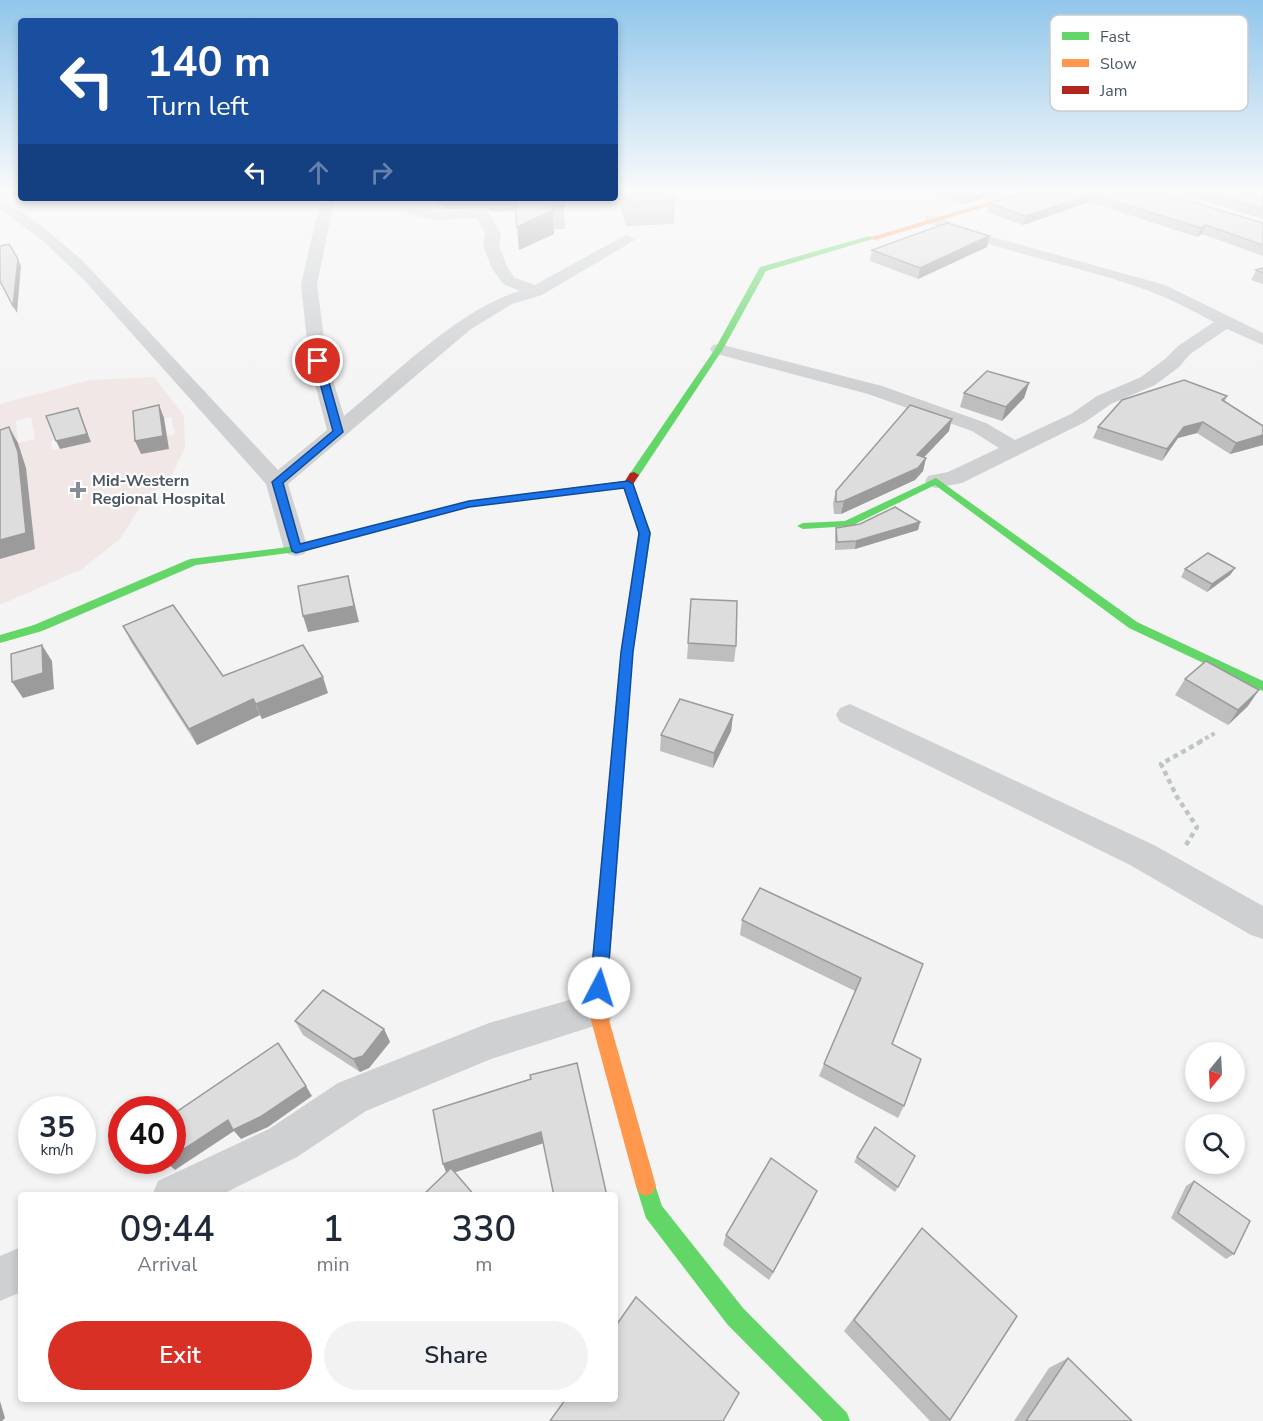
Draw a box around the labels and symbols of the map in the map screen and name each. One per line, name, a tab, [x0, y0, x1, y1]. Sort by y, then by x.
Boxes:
legend	[1050, 15, 1248, 111]
text: Fast	[1100, 26, 1131, 48]
text: Slow	[1100, 53, 1137, 75]
text: Jam	[1099, 80, 1127, 102]
pin	[292, 335, 343, 386]
place label: Mid-Western Regional Hospital	[92, 470, 225, 510]
marker: Mid-Western Regional Hospital	[69, 481, 87, 499]
position arrow	[567, 956, 631, 1020]
north arrow	[1185, 1042, 1245, 1102]
speed limit sign: 40	[108, 1096, 186, 1174]

